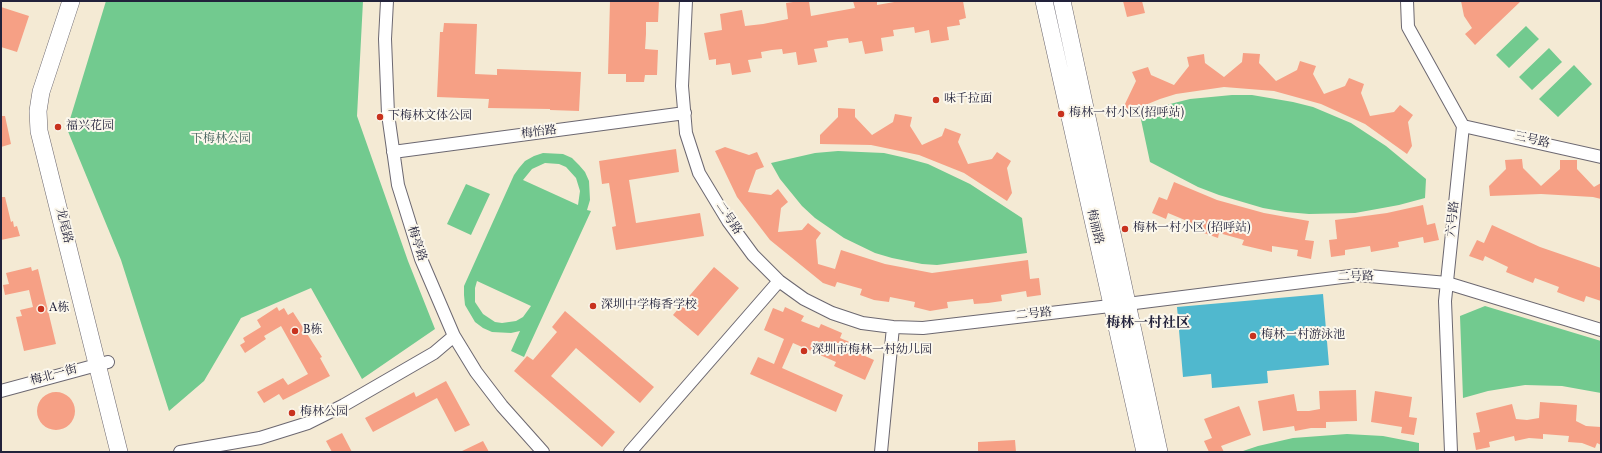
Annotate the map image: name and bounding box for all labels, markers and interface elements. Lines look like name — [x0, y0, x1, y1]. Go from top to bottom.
place label: 味千拉面 — [944, 93, 992, 107]
marker: 味千拉面 — [931, 95, 941, 105]
place label: 梅林一村小区(招呼站) — [1069, 107, 1184, 121]
marker: 梅林一村小区(招呼站) — [1056, 109, 1066, 119]
place label: 下梅林文体公园 — [388, 110, 472, 124]
marker: 下梅林文体公园 — [375, 112, 385, 122]
place label: 福兴花园 — [66, 120, 114, 134]
marker: 福兴花园 — [53, 122, 63, 132]
street label: 梅怡路 — [520, 124, 558, 142]
street label: 三号路 — [1513, 130, 1551, 152]
park label: 下梅林公园 — [191, 133, 251, 147]
street label: 二号路 — [712, 200, 744, 238]
street label: 六号路 — [1445, 200, 1463, 238]
street label: 龙尾路 — [52, 207, 74, 245]
street label: 梅丽路 — [1083, 208, 1105, 246]
place label: 梅林一村小区 (招呼站) — [1133, 222, 1250, 236]
marker: 梅林一村小区 (招呼站) — [1120, 224, 1130, 234]
street label: 梅亭路 — [404, 225, 428, 263]
street label: 二号路 — [1338, 270, 1374, 286]
place label: 深圳中学梅香学校 — [601, 299, 697, 313]
marker: 深圳中学梅香学校 — [588, 301, 598, 311]
place label: A栋 — [49, 302, 69, 316]
marker: A栋 — [36, 304, 46, 314]
street label: 二号路 — [1015, 306, 1053, 324]
district label: 梅林一村社区 — [1106, 316, 1190, 332]
place label: B栋 — [303, 324, 322, 338]
marker: B栋 — [290, 326, 300, 336]
place label: 梅林一村游泳池 — [1261, 329, 1345, 343]
marker: 梅林一村游泳池 — [1248, 331, 1258, 341]
place label: 深圳市梅林一村幼儿园 — [812, 344, 932, 358]
marker: 深圳市梅林一村幼儿园 — [799, 346, 809, 356]
street label: 梅北一街 — [29, 363, 79, 389]
place label: 梅林公园 — [300, 406, 348, 420]
marker: 梅林公园 — [287, 408, 297, 418]

